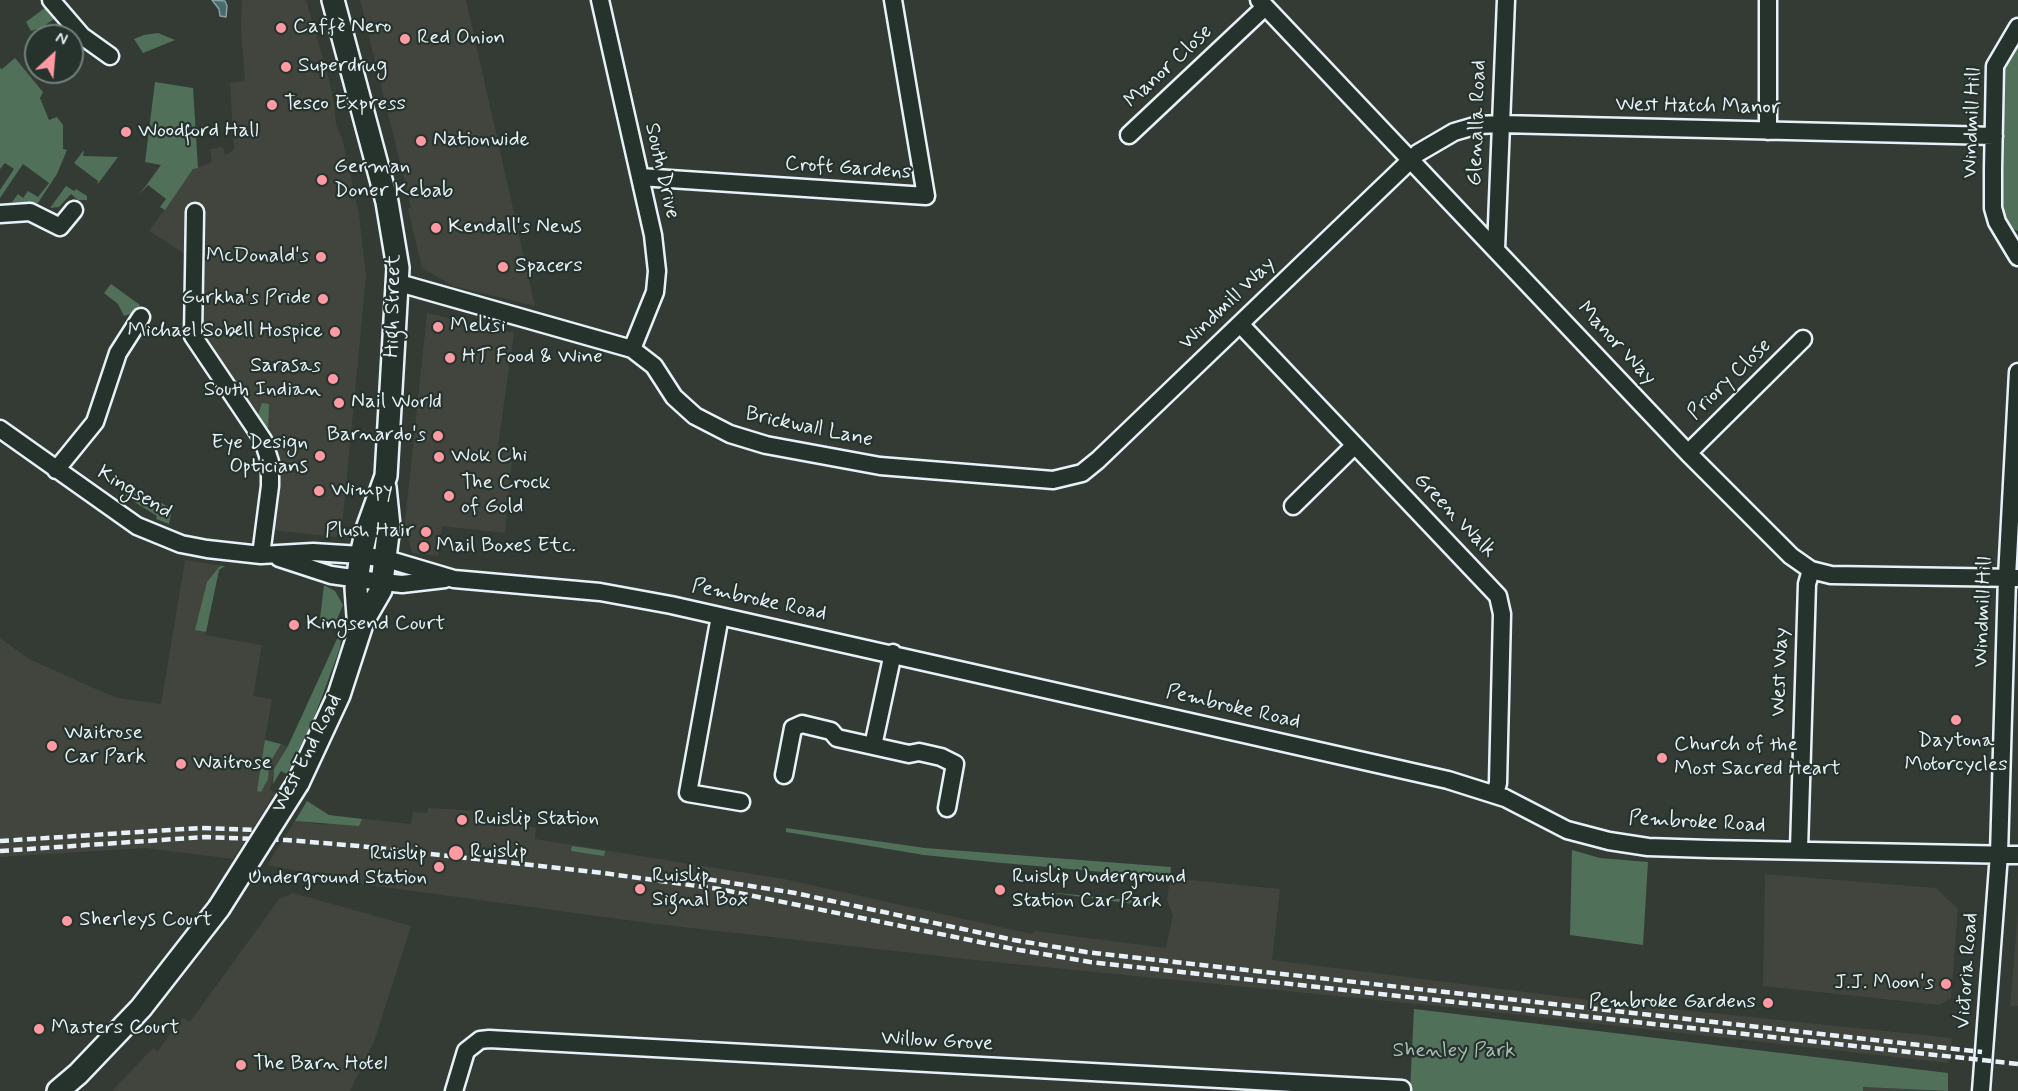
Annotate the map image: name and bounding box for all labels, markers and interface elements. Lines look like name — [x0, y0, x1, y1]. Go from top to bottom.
place label: Caffè Nero — [293, 15, 392, 41]
street label: Manor Close — [1120, 20, 1218, 114]
marker: Caffè Nero — [274, 21, 288, 35]
north arrow — [24, 24, 84, 84]
place label: Red Onion — [417, 26, 505, 52]
text: N — [52, 27, 71, 51]
marker: Red Onion — [398, 32, 412, 46]
place label: Superdrug — [298, 54, 387, 80]
marker: Superdrug — [279, 60, 293, 74]
street label: Glenalla Road — [1463, 60, 1493, 186]
street label: Windmill Hill — [1958, 67, 1988, 179]
place label: Tesco Express — [284, 92, 406, 118]
street label: West Hatch Manor — [1615, 93, 1781, 121]
marker: Tesco Express — [265, 98, 279, 112]
place label: Woodford Hall — [138, 119, 259, 145]
street label: South Drive — [638, 121, 684, 221]
marker: Woodford Hall — [119, 125, 133, 139]
place label: Nationwide — [433, 128, 529, 154]
marker: Nationwide — [414, 134, 428, 148]
street label: Croft Gardens — [784, 152, 912, 186]
place label: German Doner Kebab — [334, 155, 453, 205]
marker: German Doner Kebab — [315, 173, 329, 187]
place label: Kendall's News — [448, 215, 582, 241]
marker: Kendall's News — [429, 221, 443, 235]
place label: McDonald's — [206, 244, 309, 270]
marker: McDonald's — [314, 250, 328, 264]
street label: Windmill Way — [1175, 252, 1281, 356]
street label: High Street — [380, 254, 408, 358]
place label: Spacers — [515, 254, 583, 280]
marker: Spacers — [496, 260, 510, 274]
place label: Gurkha's Pride — [181, 286, 311, 312]
marker: Gurkha's Pride — [316, 292, 330, 306]
street label: Manor Way — [1571, 297, 1661, 391]
place label: Melisi — [450, 314, 506, 340]
place label: Michael Sobell Hospice — [128, 319, 323, 345]
marker: Melisi — [431, 320, 445, 334]
marker: Michael Sobell Hospice — [328, 325, 342, 339]
street label: Priory Close — [1683, 334, 1777, 426]
place label: HT Food & Wine — [462, 345, 603, 371]
marker: HT Food & Wine — [443, 351, 457, 365]
place label: Sarasas South Indian — [204, 354, 321, 404]
marker: Sarasas South Indian — [326, 372, 340, 386]
place label: Nail World — [351, 390, 442, 416]
marker: Nail World — [332, 396, 346, 410]
street label: Brickwall Lane — [743, 402, 875, 454]
place label: Barnardo's — [327, 423, 426, 449]
marker: Barnardo's — [431, 429, 445, 443]
place label: Eye Design Opticians — [211, 431, 308, 481]
place label: Wok Chi — [451, 444, 527, 470]
marker: Eye Design Opticians — [313, 449, 327, 463]
marker: Wok Chi — [432, 450, 446, 464]
street label: Kingsend — [92, 461, 176, 525]
street label: Green Walk — [1407, 468, 1501, 564]
place label: The Crock of Gold — [461, 471, 551, 521]
place label: Wimpy — [331, 478, 393, 504]
marker: Wimpy — [312, 484, 326, 498]
marker: The Crock of Gold — [442, 489, 456, 503]
place label: Plush Hair — [325, 519, 414, 545]
marker: Plush Hair — [419, 525, 433, 539]
place label: Mail Boxes Etc. — [436, 534, 576, 560]
marker: Mail Boxes Etc. — [417, 540, 431, 554]
street label: Windmill Hill — [1969, 556, 1999, 668]
street label: Pembroke Road — [689, 574, 829, 628]
place label: Kingsend Court — [306, 612, 445, 638]
marker: Kingsend Court — [287, 618, 301, 632]
street label: West Way — [1767, 627, 1795, 717]
street label: Pembroke Road — [1163, 680, 1303, 736]
street label: West End Road — [267, 690, 349, 818]
marker: Daytona Motorcycles — [1949, 713, 1963, 727]
place label: Waitrose Car Park — [64, 721, 146, 771]
place label: Daytona Motorcycles — [1904, 729, 2008, 779]
place label: Church of the Most Sacred Heart — [1674, 733, 1841, 783]
marker: Waitrose Car Park — [45, 739, 59, 753]
place label: Waitrose — [193, 751, 272, 777]
marker: Church of the Most Sacred Heart — [1655, 751, 1669, 765]
marker: Waitrose — [174, 757, 188, 771]
place label: Ruislip Station — [474, 807, 599, 833]
street label: Pembroke Road — [1628, 807, 1766, 839]
marker: Ruislip Station — [455, 813, 469, 827]
place label: Ruislip — [470, 840, 527, 866]
place label: Ruislip Underground Station — [248, 842, 427, 892]
marker: Ruislip — [447, 844, 465, 862]
marker: Ruislip Underground Station — [432, 860, 446, 874]
place label: Ruislip Signal Box — [652, 864, 748, 914]
place label: Ruislip Underground Station Car Park — [1012, 865, 1186, 915]
marker: Ruislip Signal Box — [633, 882, 647, 896]
marker: Ruislip Underground Station Car Park — [993, 883, 1007, 897]
place label: Sherleys Court — [79, 908, 212, 934]
street label: Victoria Road — [1951, 912, 1985, 1030]
marker: Sherleys Court — [60, 914, 74, 928]
place label: J.J. Moon's — [1834, 971, 1934, 997]
marker: J.J. Moon's — [1939, 977, 1953, 991]
place label: Pembroke Gardens — [1588, 990, 1756, 1016]
marker: Pembroke Gardens — [1761, 996, 1775, 1010]
place label: Masters Court — [51, 1016, 179, 1042]
marker: Masters Court — [32, 1022, 46, 1036]
street label: Willow Grove — [880, 1026, 994, 1058]
park label: Shenley Park — [1393, 1039, 1515, 1065]
place label: The Barn Hotel — [253, 1052, 388, 1078]
marker: The Barn Hotel — [234, 1058, 248, 1072]

